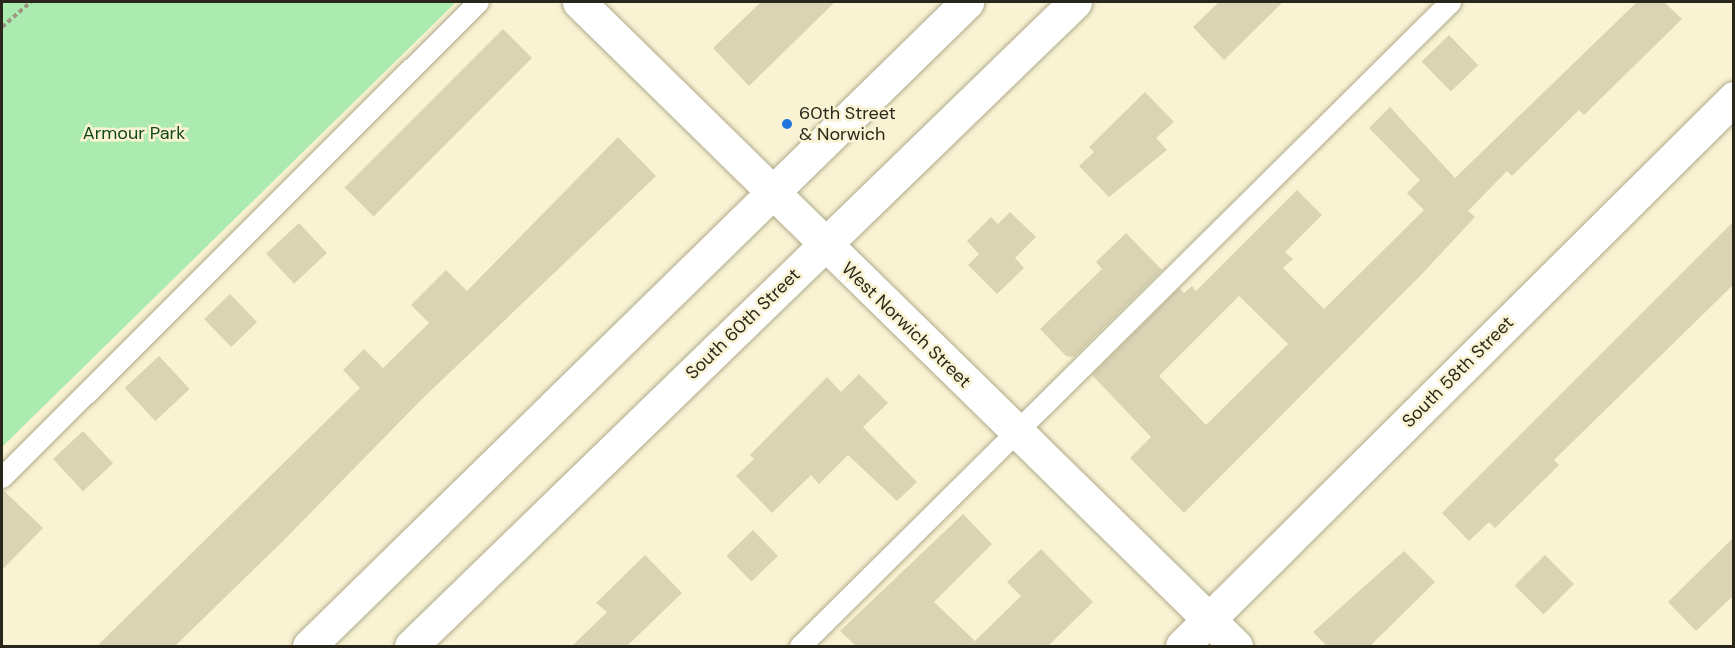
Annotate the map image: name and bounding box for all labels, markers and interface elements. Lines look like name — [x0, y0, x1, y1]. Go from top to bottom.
place label: 60th Street & Norwich — [799, 103, 896, 146]
marker: 60th Street & Norwich — [780, 117, 794, 131]
park label: Armour Park — [83, 122, 185, 144]
street label: West Norwich Street — [837, 258, 975, 392]
street label: South 60th Street — [681, 264, 805, 384]
street label: South 58th Street — [1398, 312, 1518, 432]

